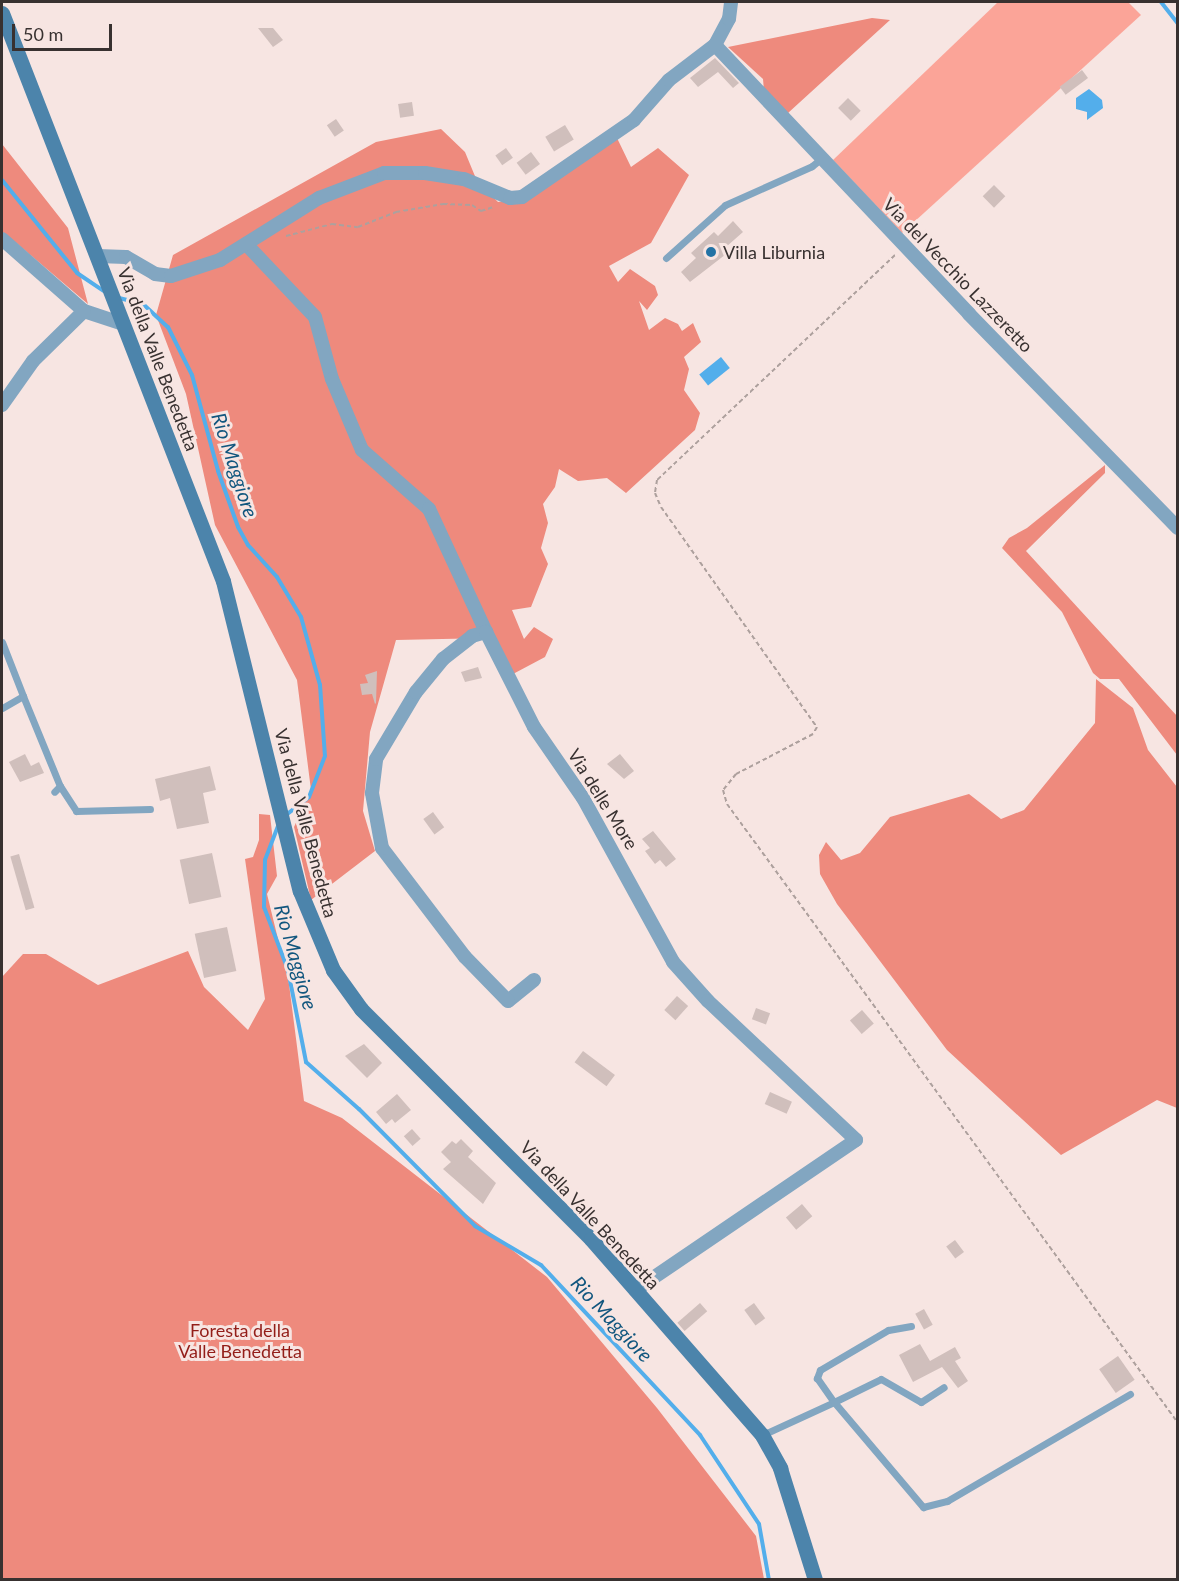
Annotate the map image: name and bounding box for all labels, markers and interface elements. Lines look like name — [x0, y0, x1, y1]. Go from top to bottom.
scale bar — [15, 12, 116, 50]
text: 50 m — [23, 23, 63, 45]
street label: Via del Vecchio Lazzeretto — [878, 193, 1038, 357]
place label: Villa Liburnia — [723, 241, 825, 263]
marker: Villa Liburnia — [704, 245, 718, 259]
street label: Via della Valle Benedetta — [113, 264, 203, 454]
water label: Rio Maggiore — [207, 410, 263, 520]
street label: Via della Valle Benedetta — [270, 726, 342, 920]
street label: Via delle More — [563, 745, 643, 853]
water label: Rio Maggiore — [269, 901, 323, 1013]
street label: Via della Valle Benedetta — [515, 1136, 665, 1294]
water label: Rio Maggiore — [566, 1271, 658, 1367]
park label: Foresta della Valle Benedetta — [178, 1320, 302, 1362]

